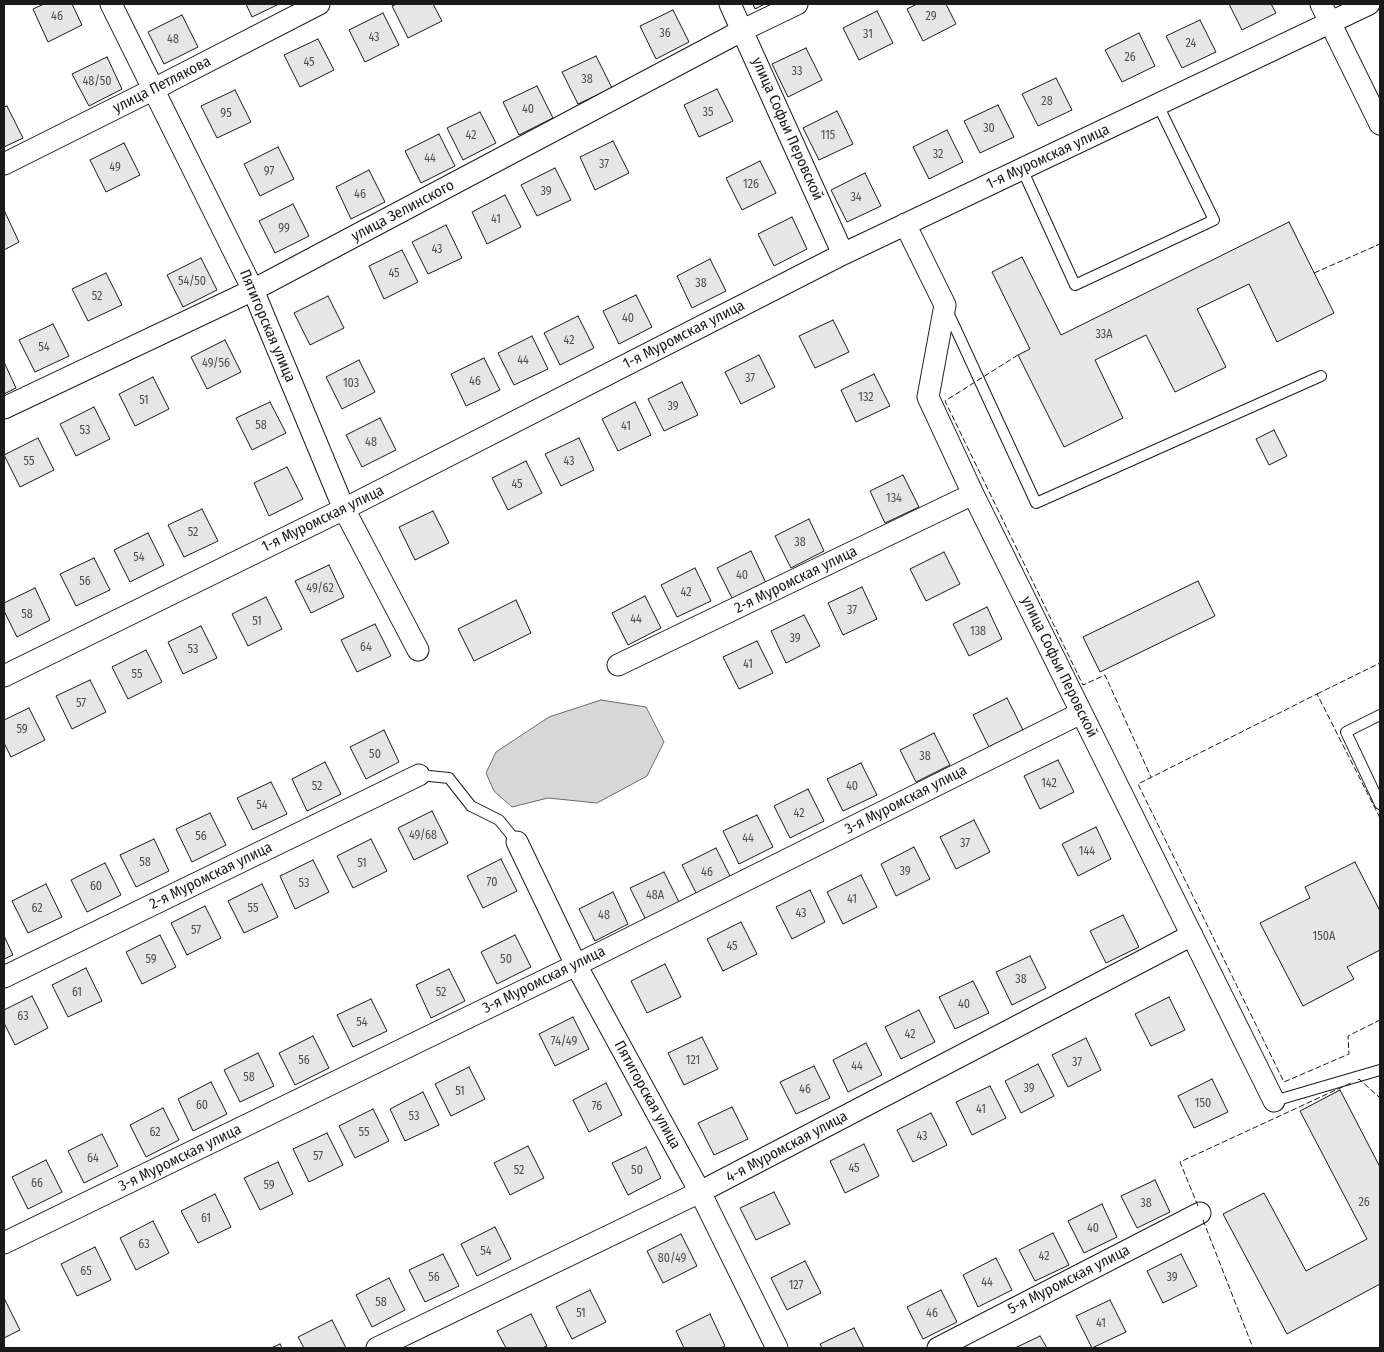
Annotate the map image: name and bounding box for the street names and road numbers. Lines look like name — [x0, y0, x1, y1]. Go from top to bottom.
street label: улица Петлякова — [110, 53, 214, 117]
street label: улица Софьи Перовской — [747, 55, 827, 203]
street label: 1-я Муромская улица — [984, 121, 1112, 193]
street label: улица Зелинского — [349, 176, 457, 246]
street label: Пятигорская улица — [235, 267, 299, 385]
street label: 1-я Муромская улица — [620, 297, 748, 373]
street label: 1-я Муромская улица — [259, 482, 387, 556]
street label: 2-я Муромская улица — [732, 542, 860, 618]
street label: улица Софьи Перовской — [1017, 593, 1101, 741]
street label: 3-я Муромская улица — [842, 761, 970, 839]
street label: 2-я Муромская улица — [147, 838, 275, 914]
street label: 3-я Муромская улица — [480, 942, 608, 1018]
street label: Пятигорская улица — [610, 1038, 684, 1152]
street label: 4-я Муромская улица — [723, 1107, 851, 1187]
street label: 3-я Муромская улица — [116, 1120, 244, 1196]
street label: 5-я Муромская улица — [1005, 1241, 1133, 1319]

